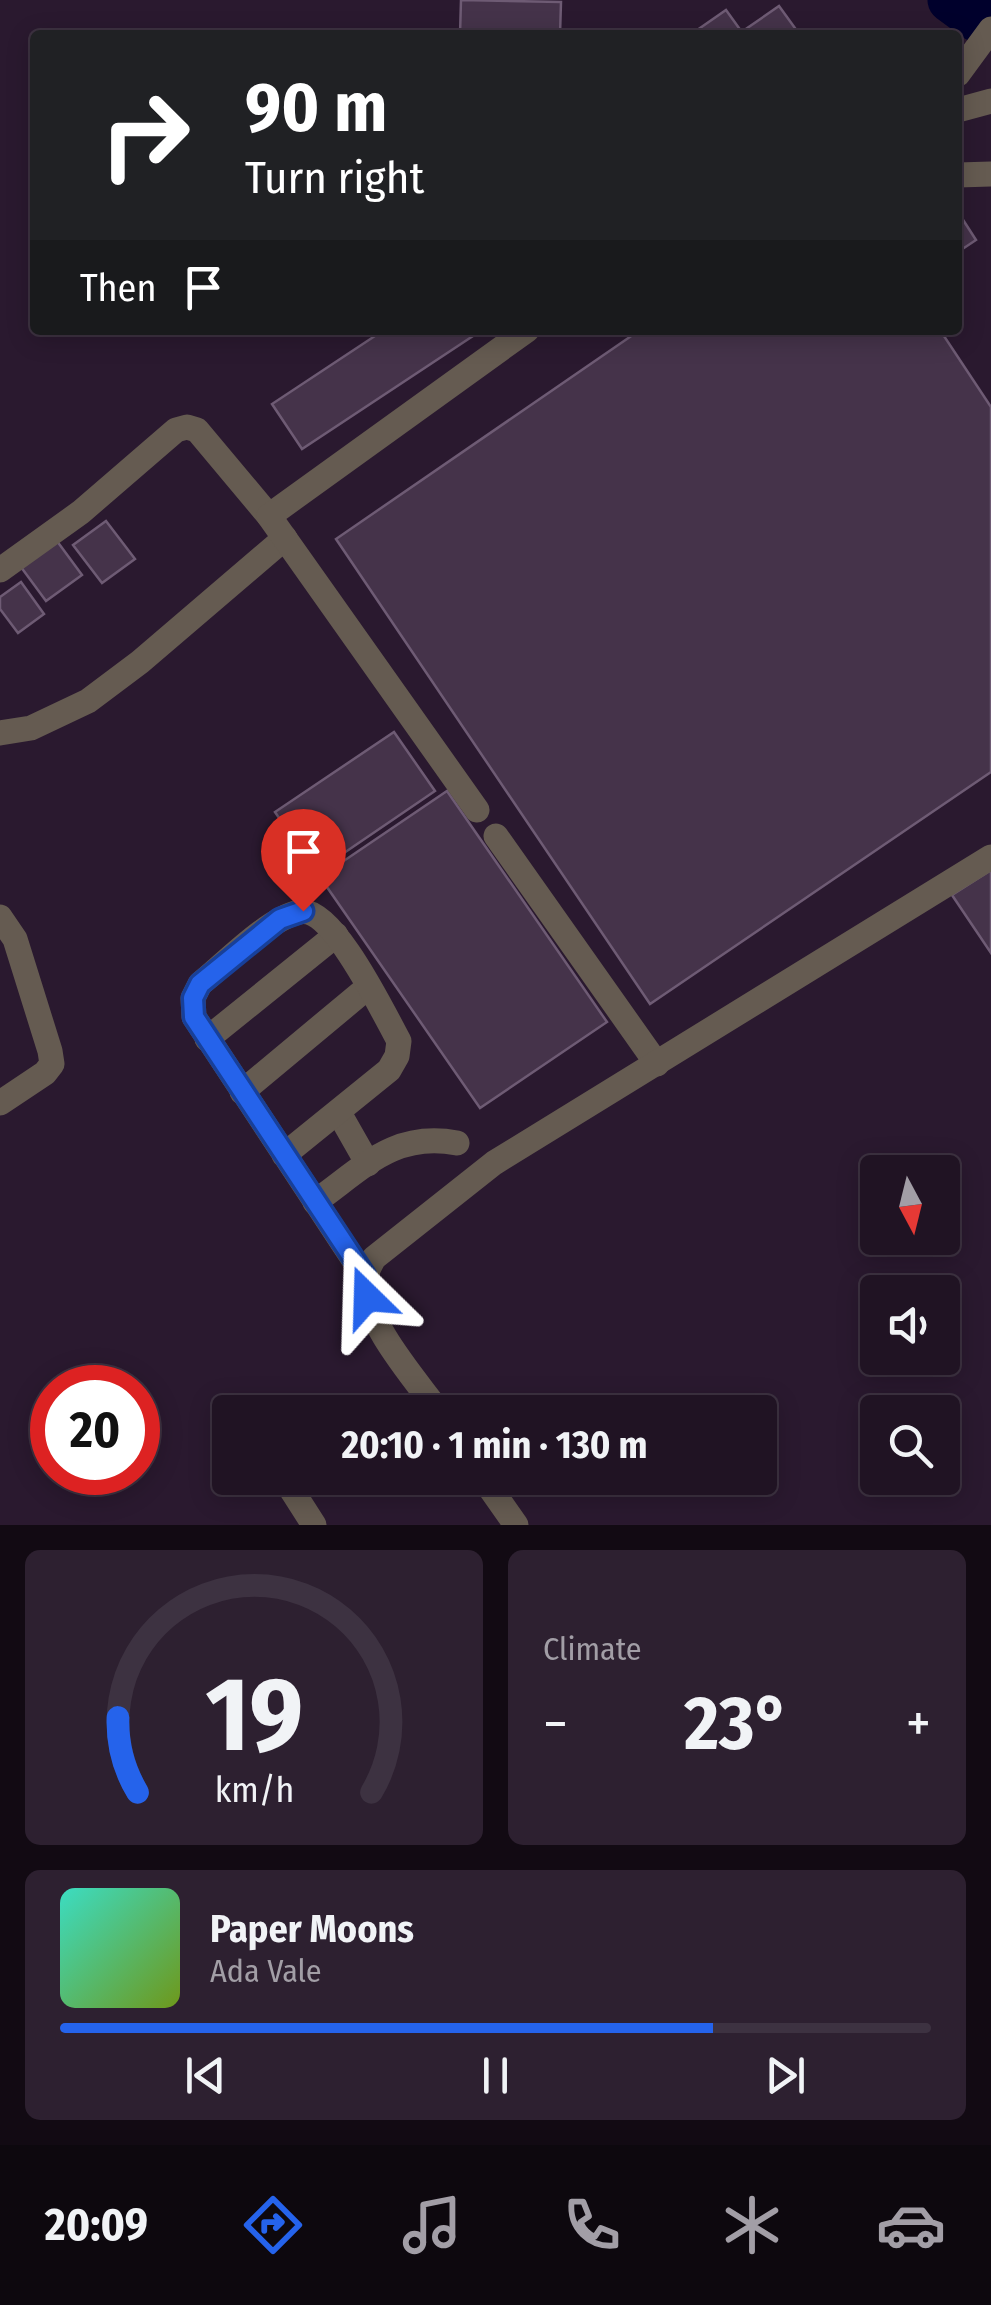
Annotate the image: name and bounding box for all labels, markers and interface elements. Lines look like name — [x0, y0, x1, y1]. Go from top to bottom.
text: 90 m — [245, 66, 387, 150]
icon: right — [80, 70, 210, 200]
text: Turn right — [245, 151, 424, 205]
icon: arrive — [176, 260, 231, 315]
text: Then — [80, 265, 156, 311]
pin — [261, 809, 346, 912]
icon: arrive — [276, 824, 331, 879]
north arrow — [860, 1155, 960, 1255]
map controls — [860, 1155, 960, 1495]
position arrow — [315, 1245, 419, 1349]
button: sound — [860, 1275, 960, 1375]
speed limit sign: 20 — [30, 1365, 160, 1495]
button: search — [860, 1395, 960, 1495]
text: 20:10 · 1 min · 130 m — [341, 1422, 648, 1468]
text: Climate — [543, 1630, 642, 1668]
text: 19 — [205, 1653, 303, 1778]
text: 23° — [684, 1679, 790, 1769]
text: − — [543, 1691, 568, 1757]
text: + — [906, 1691, 931, 1757]
text: km/h — [214, 1769, 294, 1811]
text: Paper Moons — [210, 1906, 414, 1952]
text: Ada Vale — [210, 1952, 322, 1990]
icon: previous — [178, 2048, 233, 2103]
icon: pause — [468, 2048, 523, 2103]
icon: next — [758, 2048, 813, 2103]
icon: directions — [238, 2190, 308, 2260]
icon: music — [397, 2190, 467, 2260]
icon: phone — [557, 2190, 627, 2260]
icon: climate — [717, 2190, 787, 2260]
icon: car — [876, 2190, 946, 2260]
text: 20:09 — [45, 2198, 148, 2252]

